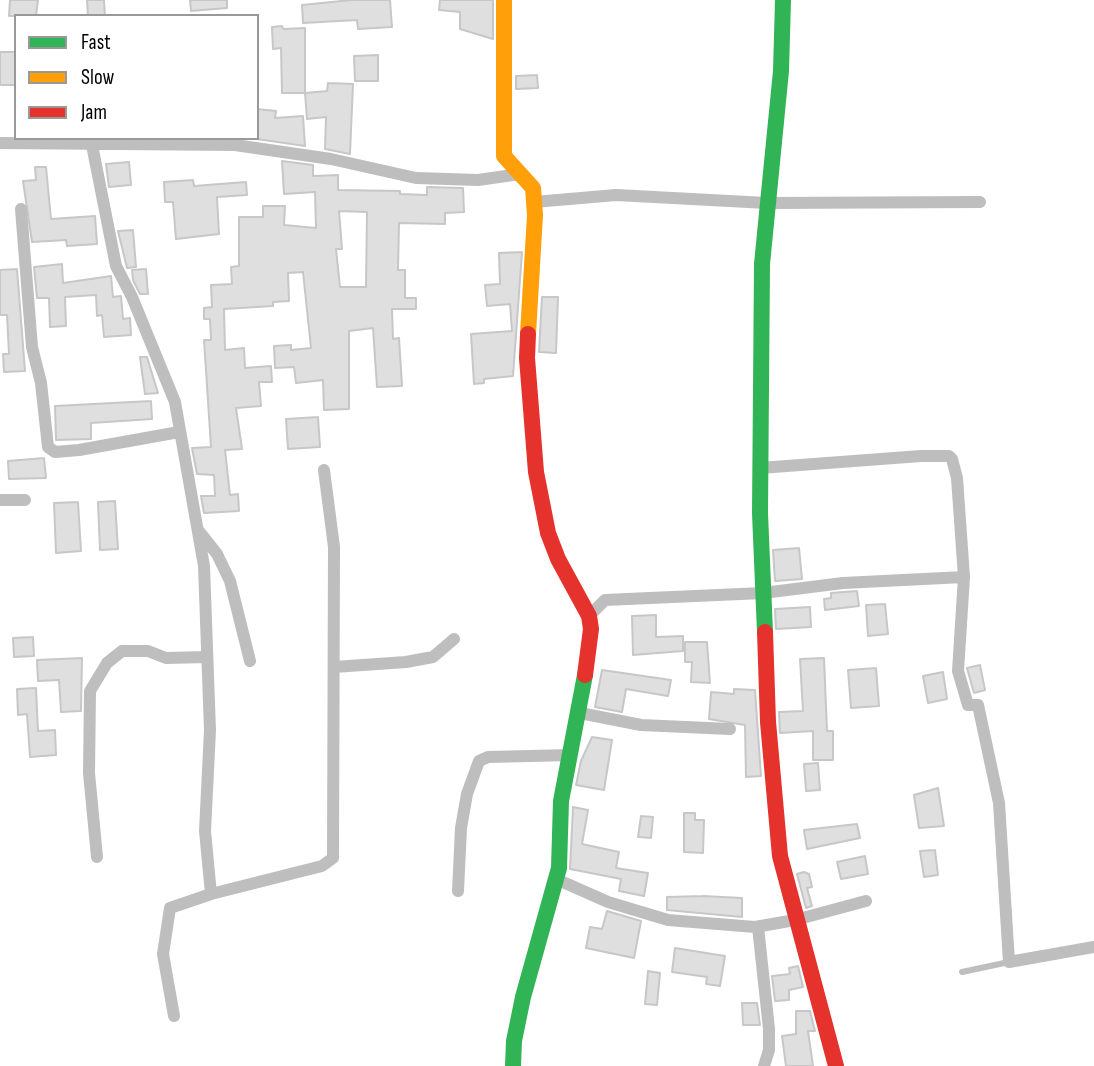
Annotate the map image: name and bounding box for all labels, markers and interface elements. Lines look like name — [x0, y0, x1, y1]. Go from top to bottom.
legend — [14, 14, 259, 140]
text: Fast — [81, 30, 111, 55]
text: Slow — [81, 65, 114, 90]
text: Jam — [81, 100, 107, 125]

